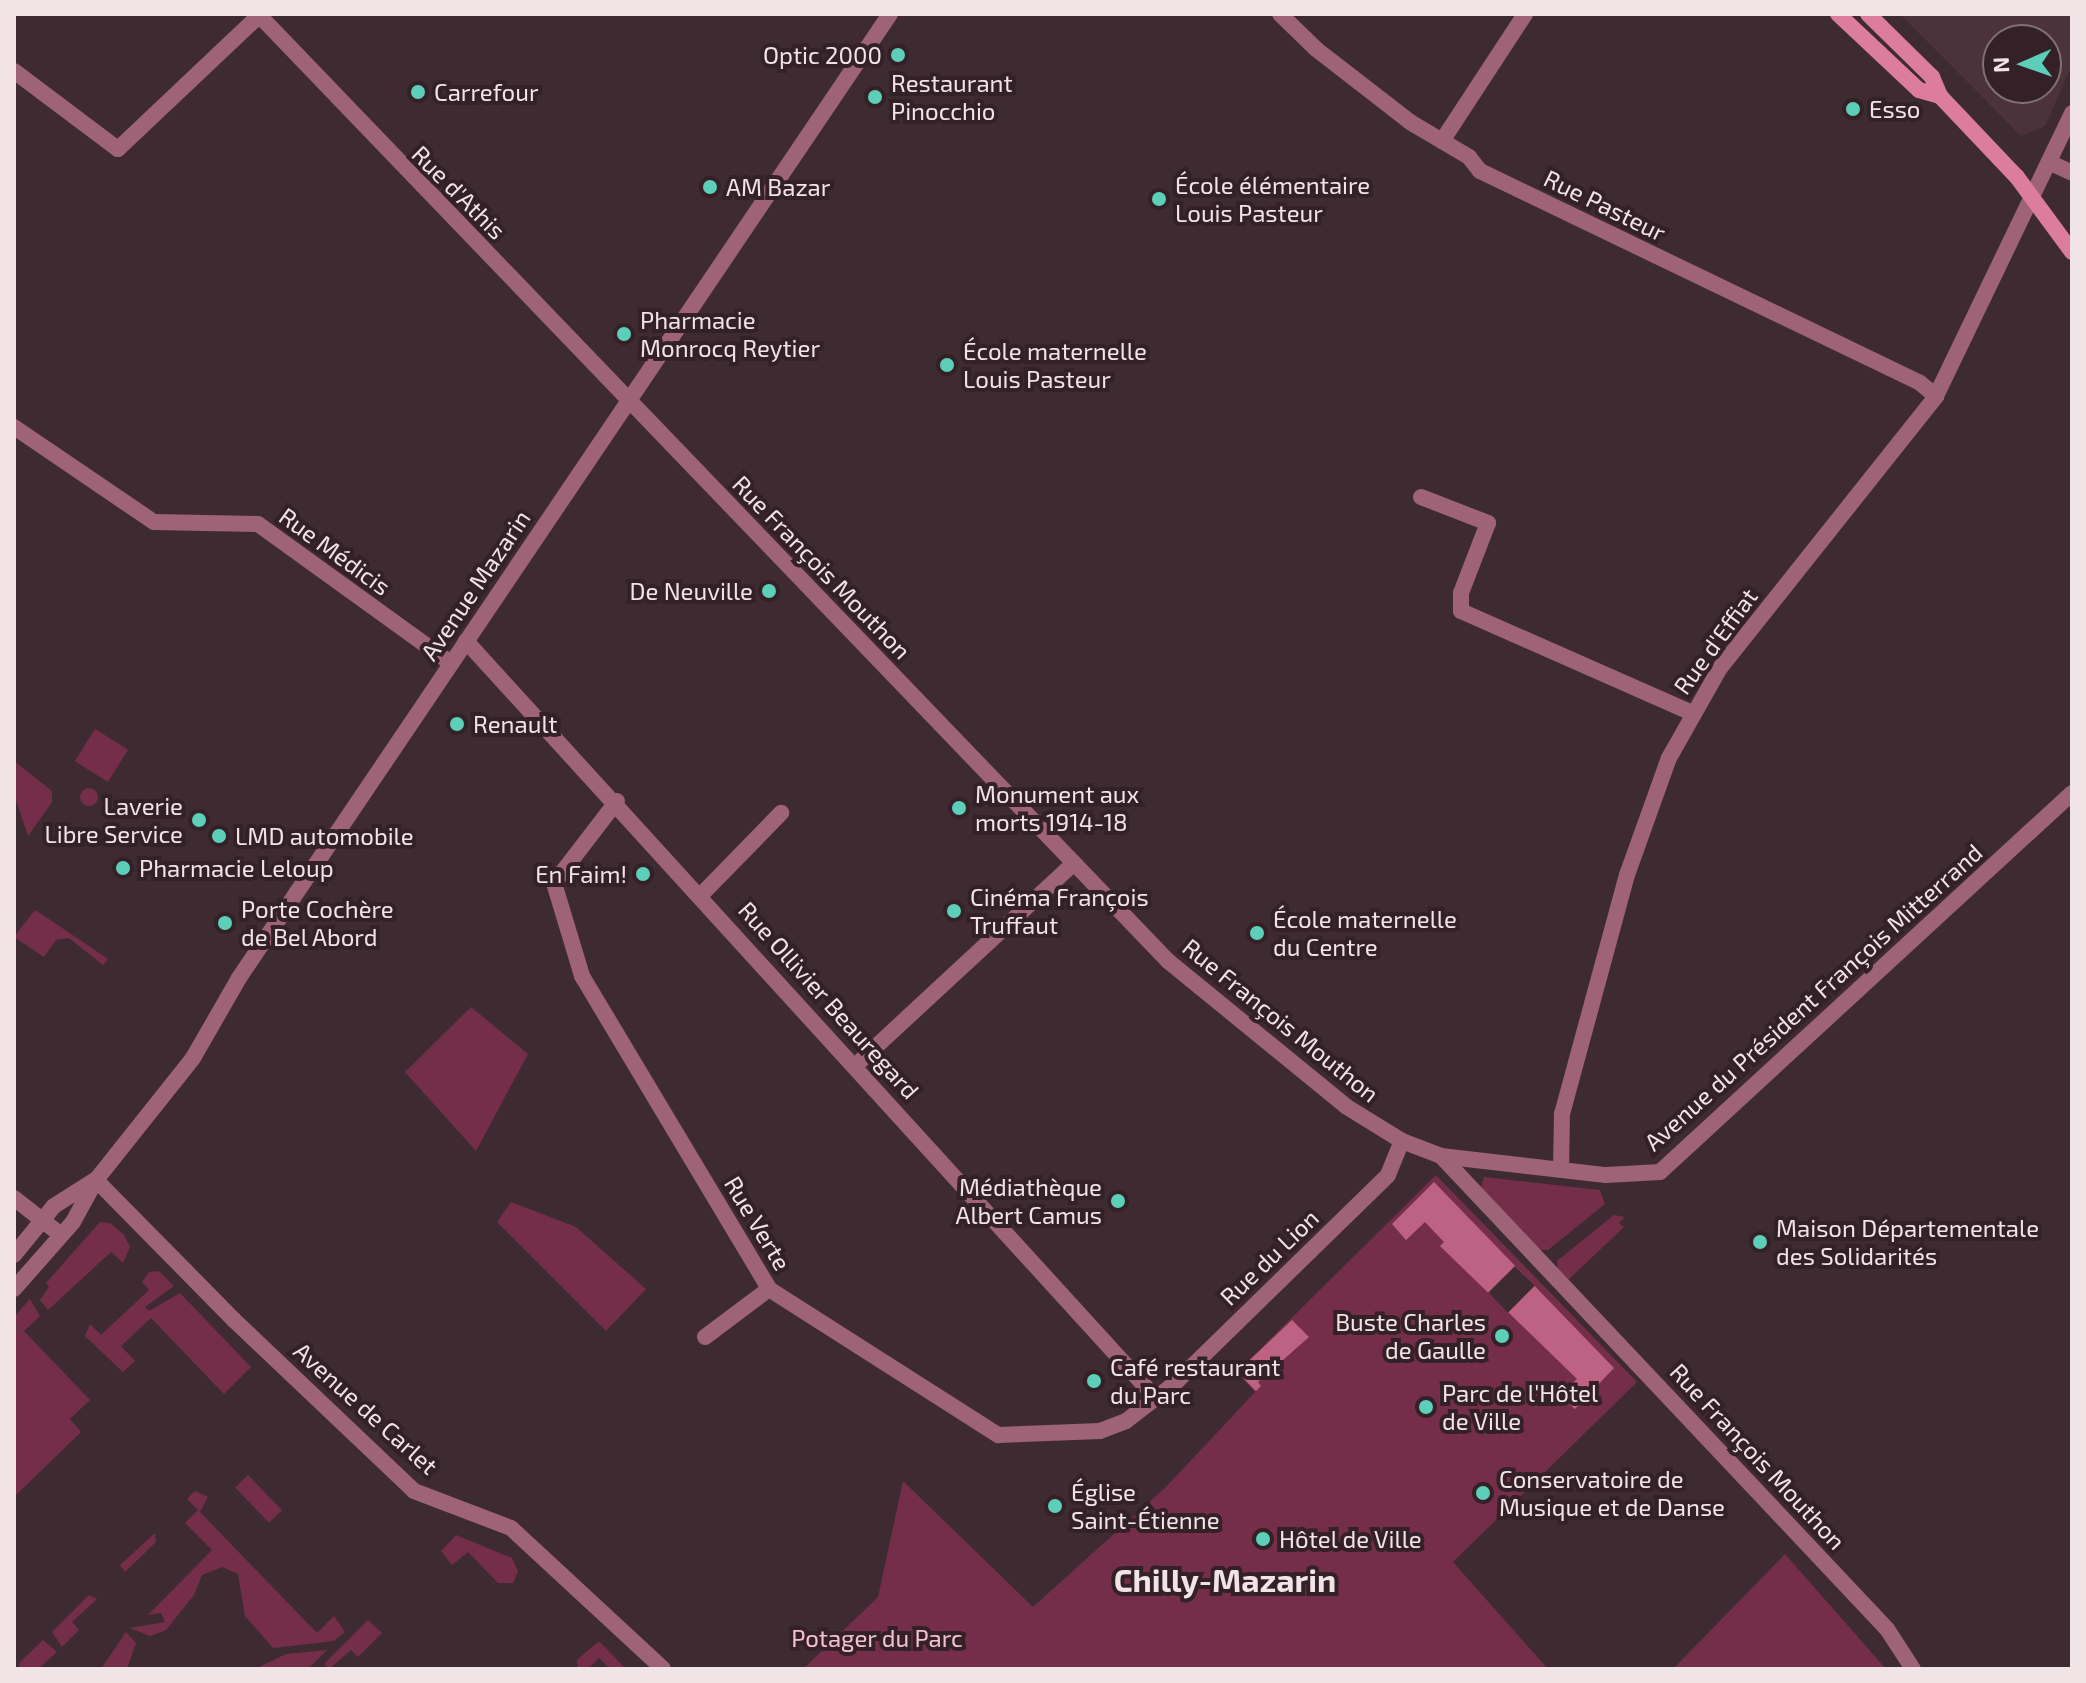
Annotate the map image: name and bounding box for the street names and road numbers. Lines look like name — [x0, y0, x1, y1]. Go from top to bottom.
street label: Rue d'Athis — [406, 139, 512, 245]
street label: Rue Pasteur — [1540, 163, 1670, 247]
street label: Rue François Mouthon — [727, 469, 917, 665]
street label: Rue Médicis — [274, 501, 396, 601]
street label: Avenue Mazarin — [414, 504, 536, 666]
street label: Rue d'Effiat — [1667, 583, 1763, 699]
street label: Avenue du Président François Mitterrand — [1638, 838, 1988, 1156]
street label: Rue Ollivier Beauregard — [733, 895, 925, 1105]
street label: Rue François Mouthon — [1177, 932, 1385, 1108]
street label: Rue Verte — [719, 1171, 797, 1275]
street label: Rue du Lion — [1214, 1203, 1324, 1311]
street label: Avenue de Carlet — [288, 1336, 444, 1480]
street label: Rue François Mouthon — [1664, 1357, 1852, 1555]

